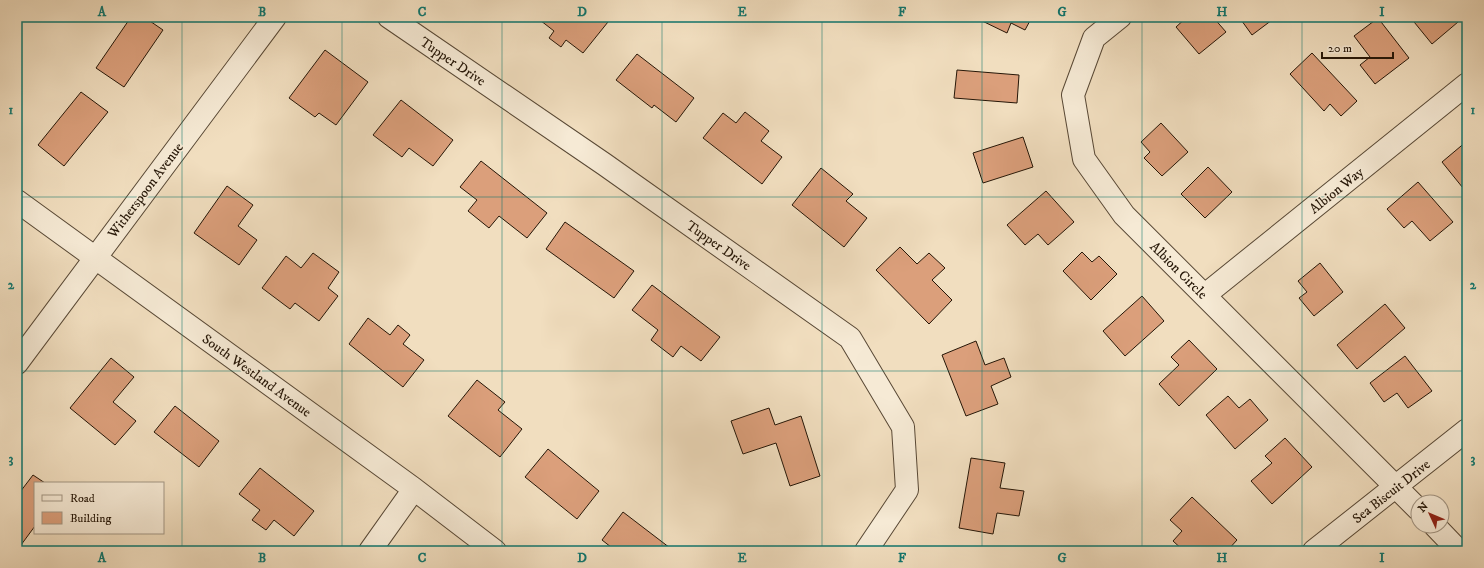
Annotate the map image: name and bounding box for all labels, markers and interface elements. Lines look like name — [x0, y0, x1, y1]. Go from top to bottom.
text: A — [97, 4, 107, 20]
text: B — [258, 4, 266, 20]
text: C — [418, 4, 427, 20]
text: D — [577, 4, 587, 20]
text: E — [737, 4, 747, 20]
text: F — [898, 4, 907, 20]
text: G — [1057, 4, 1067, 20]
text: H — [1217, 4, 1228, 20]
text: I — [1379, 4, 1385, 20]
street label: Tupper Drive — [416, 33, 489, 91]
scale bar — [1322, 34, 1393, 60]
text: 20 m — [1328, 41, 1352, 56]
text: 1 — [9, 102, 14, 118]
text: 1 — [1471, 102, 1476, 118]
street label: Witherspoon Avenue — [103, 139, 188, 243]
street label: Albion Way — [1306, 163, 1368, 218]
street label: Tupper Drive — [682, 217, 755, 275]
street label: Albion Circle — [1146, 238, 1211, 304]
text: 2 — [8, 277, 15, 293]
text: 2 — [1470, 277, 1477, 293]
street label: South Westland Avenue — [198, 330, 315, 422]
text: 3 — [9, 451, 14, 467]
text: 3 — [1471, 451, 1476, 467]
street label: Sea Biscuit Drive — [1349, 456, 1434, 528]
legend — [34, 482, 164, 534]
text: Road — [70, 491, 95, 506]
north arrow — [1410, 494, 1450, 534]
text: N — [1415, 500, 1432, 516]
text: Building — [70, 511, 111, 526]
text: A — [97, 550, 107, 566]
text: B — [258, 550, 266, 566]
text: C — [418, 550, 427, 566]
text: D — [577, 550, 587, 566]
text: E — [737, 550, 747, 566]
text: F — [898, 550, 907, 566]
text: G — [1057, 550, 1067, 566]
text: H — [1217, 550, 1228, 566]
text: I — [1379, 550, 1385, 566]

